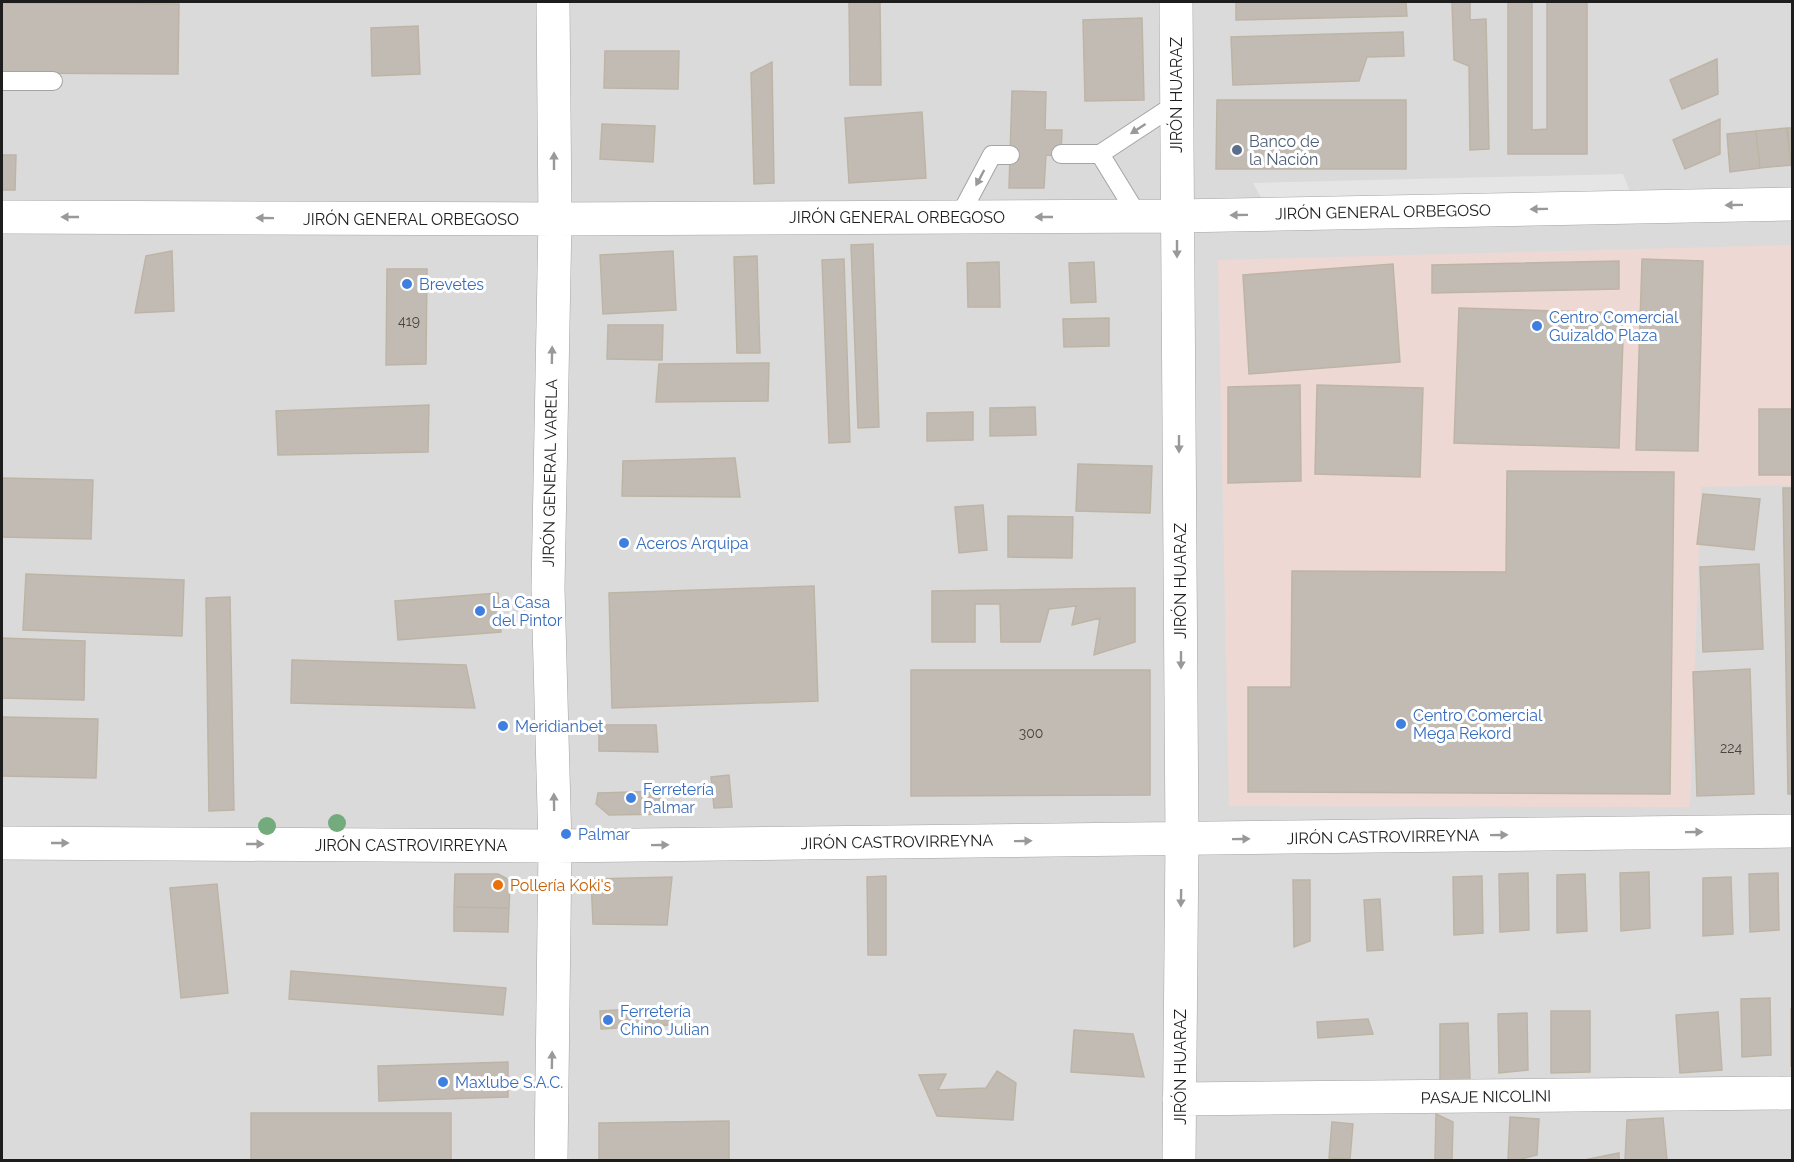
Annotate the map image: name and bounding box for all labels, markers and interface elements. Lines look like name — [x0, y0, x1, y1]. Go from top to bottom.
street label: JIRÓN HUARAZ — [1166, 37, 1186, 153]
one-way arrow — [1130, 123, 1146, 134]
place label: Banco de la Nación — [1249, 132, 1319, 169]
marker: Banco de la Nación — [1230, 143, 1244, 157]
one-way arrow — [549, 151, 559, 170]
one-way arrow — [975, 170, 985, 187]
street label: JIRÓN GENERAL ORBEGOSO — [1275, 200, 1491, 223]
one-way arrow — [1725, 200, 1744, 210]
one-way arrow — [1530, 204, 1549, 214]
street label: JIRÓN GENERAL ORBEGOSO — [789, 207, 1005, 227]
street label: JIRÓN GENERAL ORBEGOSO — [303, 209, 519, 229]
one-way arrow — [1230, 210, 1249, 220]
one-way arrow — [61, 212, 80, 222]
one-way arrow — [1035, 212, 1054, 222]
one-way arrow — [256, 213, 275, 223]
one-way arrow — [1172, 239, 1182, 258]
place label: Brevetes — [419, 275, 484, 294]
marker: Brevetes — [400, 277, 414, 291]
place label: Centro Comercial Guizaldo Plaza — [1549, 308, 1679, 345]
house number: 419 — [398, 313, 420, 329]
marker: Centro Comercial Guizaldo Plaza — [1530, 319, 1544, 333]
one-way arrow — [547, 346, 557, 365]
street label: JIRÓN GENERAL VARELA — [538, 378, 561, 567]
one-way arrow — [1174, 434, 1184, 453]
street label: JIRÓN HUARAZ — [1170, 523, 1190, 639]
place label: Aceros Arquipa — [636, 534, 749, 553]
marker: Aceros Arquipa — [617, 536, 631, 550]
place label: La Casa del Pintor — [492, 593, 563, 630]
marker: La Casa del Pintor — [473, 604, 487, 618]
one-way arrow — [1176, 650, 1185, 669]
place label: Centro Comercial Mega Rekord — [1413, 706, 1543, 743]
place label: Meridianbet — [515, 717, 604, 736]
marker: Centro Comercial Mega Rekord — [1394, 717, 1408, 731]
marker: Meridianbet — [496, 719, 510, 733]
house number: 300 — [1019, 725, 1043, 741]
house number: 224 — [1720, 740, 1742, 756]
place label: Ferretería Palmar — [643, 780, 714, 817]
marker: Ferretería Palmar — [624, 791, 638, 805]
one-way arrow — [549, 793, 558, 812]
place label: Palmar — [578, 825, 630, 844]
street label: JIRÓN CASTROVIRREYNA — [1287, 825, 1480, 848]
marker: Palmar — [559, 827, 573, 841]
one-way arrow — [1684, 827, 1703, 837]
street label: JIRÓN CASTROVIRREYNA — [801, 830, 994, 853]
one-way arrow — [1489, 830, 1508, 840]
one-way arrow — [1231, 834, 1250, 843]
street label: JIRÓN CASTROVIRREYNA — [315, 835, 507, 855]
one-way arrow — [1013, 836, 1032, 846]
one-way arrow — [50, 838, 69, 848]
one-way arrow — [245, 839, 264, 849]
one-way arrow — [650, 840, 669, 850]
place label: Pollería Koki's — [510, 876, 612, 895]
marker: Pollería Koki's — [491, 878, 505, 892]
one-way arrow — [1177, 889, 1186, 908]
place label: Ferretería Chino Julian — [620, 1002, 709, 1039]
street label: JIRÓN HUARAZ — [1170, 1009, 1190, 1125]
marker: Ferretería Chino Julian — [601, 1013, 615, 1027]
one-way arrow — [547, 1051, 557, 1070]
place label: Maxlube S.A.C. — [455, 1073, 563, 1092]
marker: Maxlube S.A.C. — [436, 1075, 450, 1089]
street label: PASAJE NICOLINI — [1421, 1086, 1551, 1108]

